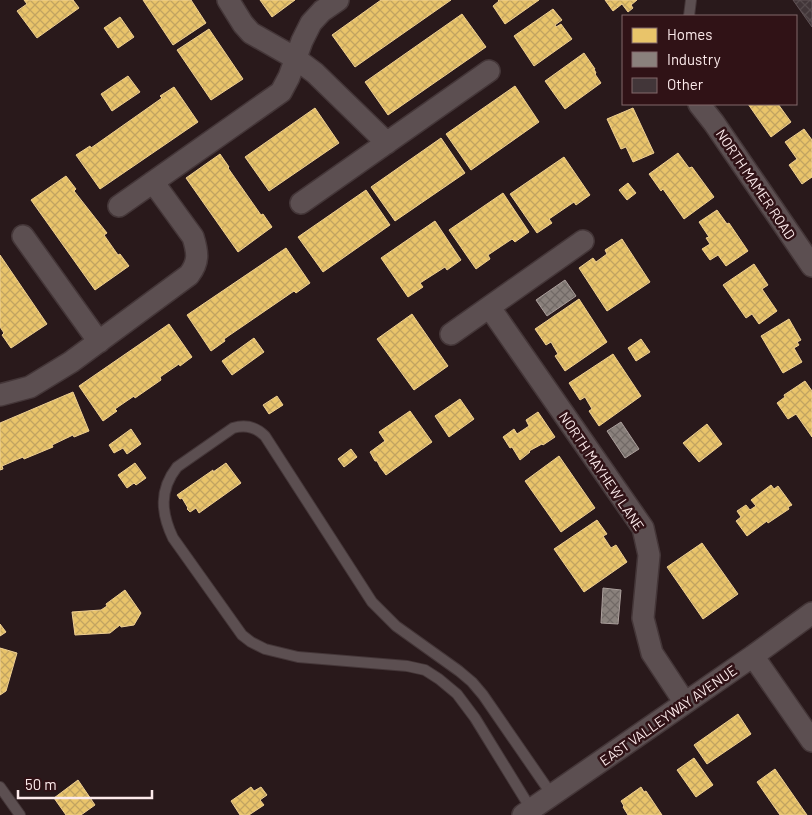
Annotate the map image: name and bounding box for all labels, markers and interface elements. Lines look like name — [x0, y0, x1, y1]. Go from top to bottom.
legend — [622, 15, 797, 105]
text: Homes — [667, 25, 712, 43]
text: Industry — [667, 50, 721, 68]
text: Other — [667, 75, 704, 93]
street label: NORTH MAMER ROAD — [713, 126, 799, 242]
street label: NORTH MAYHEW LANE — [556, 408, 648, 534]
street label: EAST VALLEYWAY AVENUE — [596, 661, 740, 769]
scale bar — [18, 768, 151, 800]
text: 50 m — [25, 775, 57, 793]

